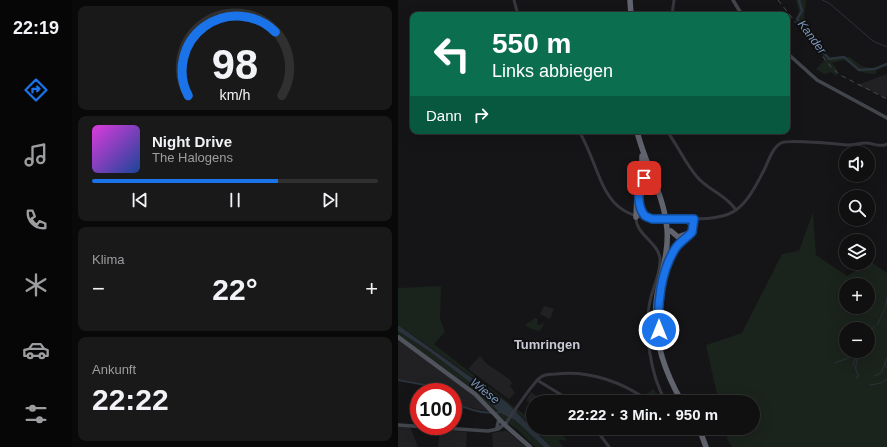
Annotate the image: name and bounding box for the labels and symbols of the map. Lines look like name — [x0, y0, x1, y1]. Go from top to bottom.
water label: Kander — [795, 17, 830, 57]
pin — [627, 161, 661, 195]
position arrow — [638, 309, 680, 351]
district label: Tumringen — [514, 337, 580, 352]
water label: Wiese — [468, 375, 503, 407]
speed limit sign: 100 — [410, 383, 462, 435]

